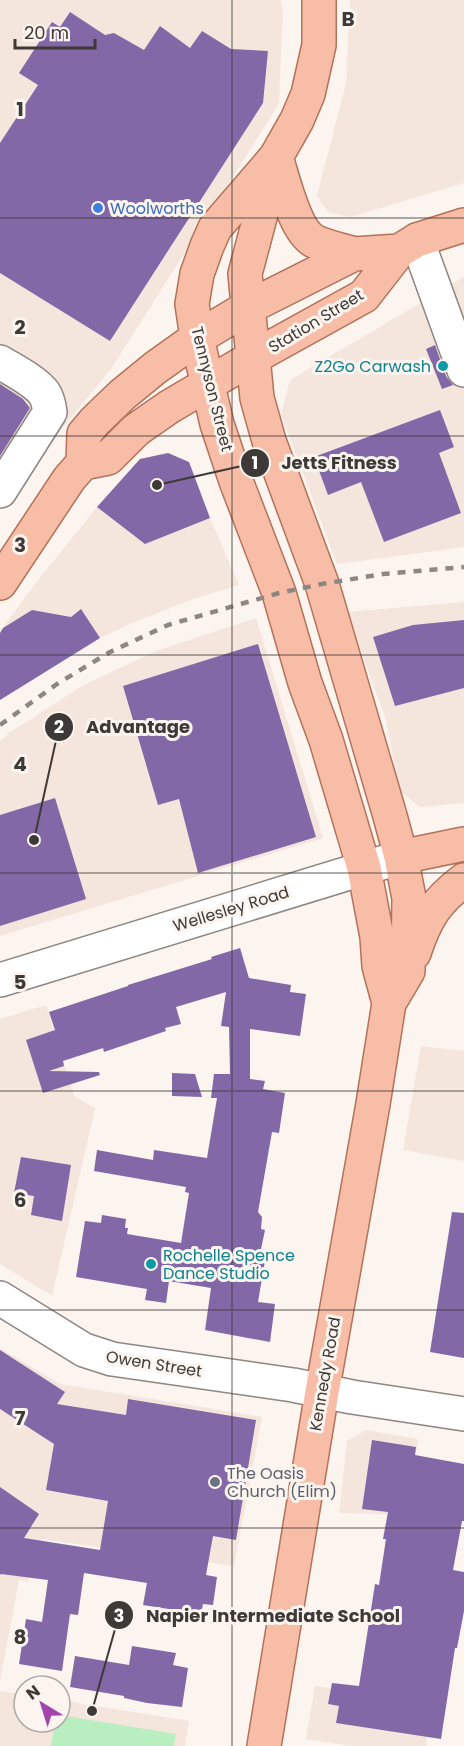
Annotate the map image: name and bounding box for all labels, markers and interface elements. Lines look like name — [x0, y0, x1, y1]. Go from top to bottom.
text: B — [341, 5, 355, 33]
scale bar — [15, 12, 94, 50]
text: 20 m — [24, 20, 69, 45]
text: 1 — [16, 95, 24, 123]
place label: Woolworths — [110, 197, 204, 220]
marker: Woolworths — [91, 201, 105, 215]
street label: Station Street — [264, 283, 368, 359]
text: 2 — [14, 313, 26, 341]
street label: Tennyson Street — [185, 324, 239, 454]
place label: Z2Go Carwash — [315, 355, 431, 378]
marker: Z2Go Carwash — [436, 359, 450, 373]
callout: Jetts Fitness — [240, 445, 409, 481]
text: 1 — [252, 450, 258, 475]
text: Jetts Fitness — [281, 450, 397, 475]
text: 3 — [14, 531, 26, 559]
callout: Advantage — [44, 709, 202, 745]
text: 2 — [54, 714, 64, 739]
text: Advantage — [86, 714, 190, 739]
text: 4 — [13, 750, 27, 778]
street label: Wellesley Road — [170, 880, 292, 938]
text: 5 — [14, 968, 27, 996]
text: 6 — [14, 1186, 26, 1214]
place label: Rochelle Spence Dance Studio — [163, 1244, 295, 1285]
marker: Rochelle Spence Dance Studio — [144, 1257, 158, 1271]
street label: Kennedy Road — [304, 1315, 346, 1433]
street label: Owen Street — [104, 1345, 204, 1383]
text: 7 — [15, 1404, 26, 1432]
place label: The Oasis Church (Elim) — [227, 1462, 337, 1503]
marker: The Oasis Church (Elim) — [208, 1475, 222, 1489]
callout: Napier Intermediate School — [104, 1597, 412, 1633]
text: 3 — [114, 1603, 124, 1628]
text: Napier Intermediate School — [146, 1603, 400, 1628]
text: 8 — [14, 1623, 26, 1651]
north arrow — [12, 1674, 72, 1734]
text: N — [21, 1680, 45, 1705]

